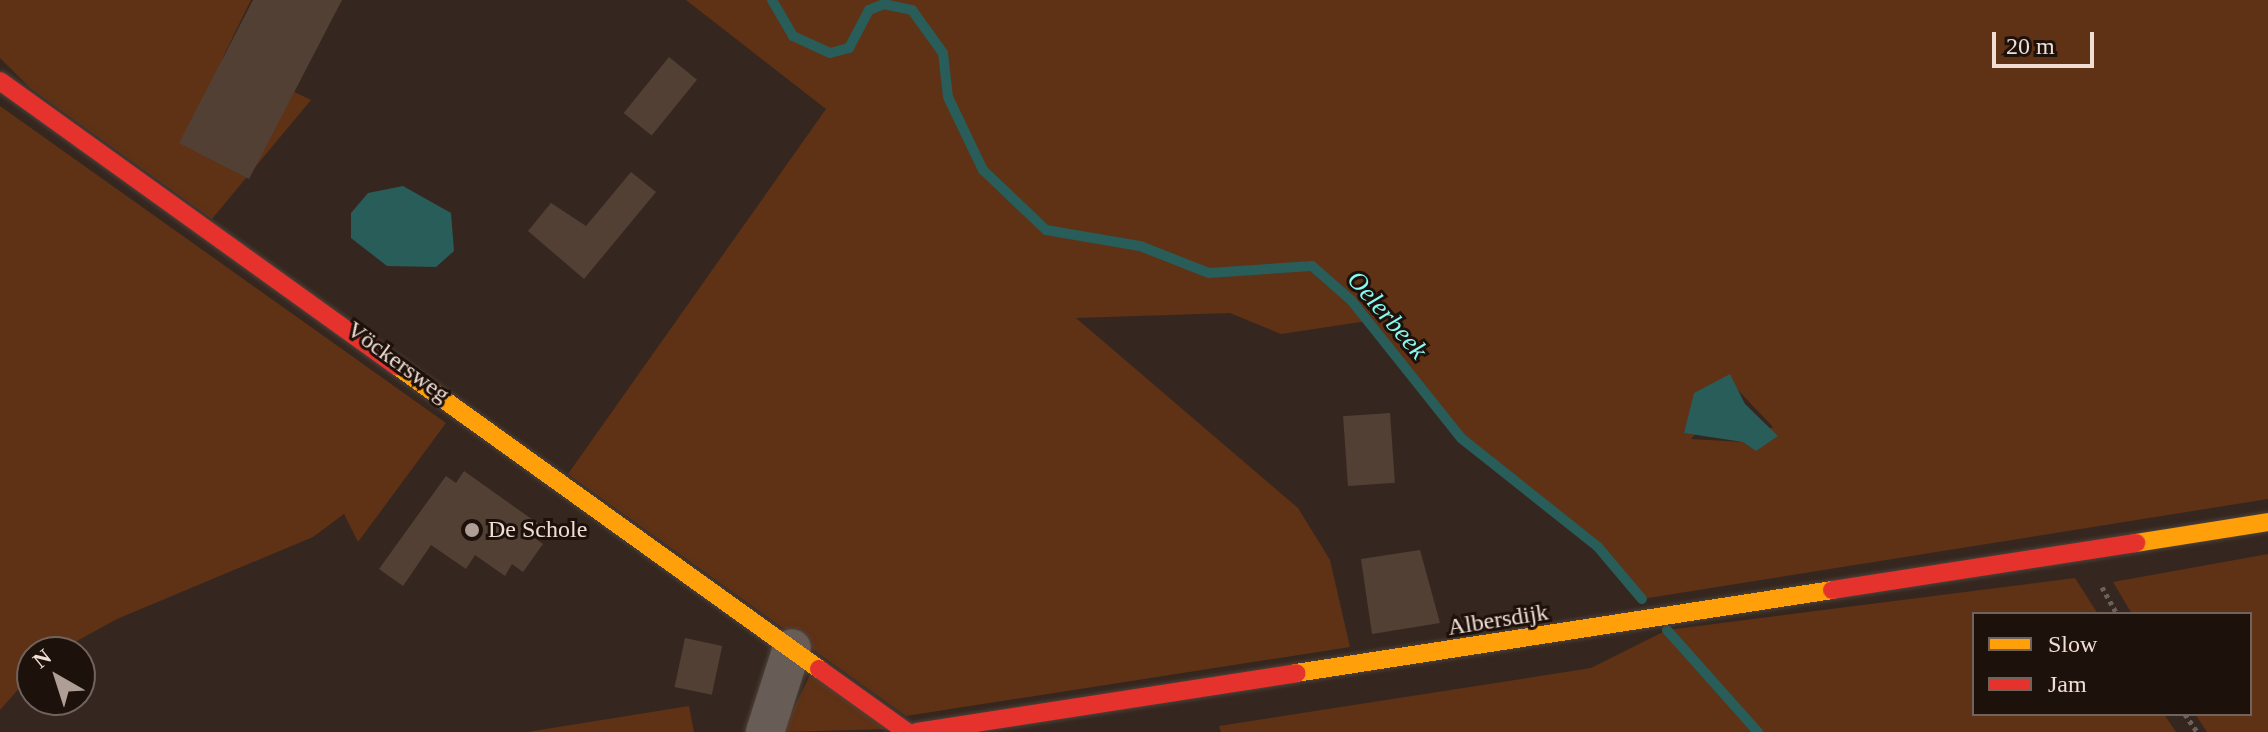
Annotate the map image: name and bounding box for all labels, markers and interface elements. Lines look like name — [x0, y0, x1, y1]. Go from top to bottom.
scale bar — [1996, 16, 2098, 66]
text: 20 m — [2006, 33, 2055, 59]
water label: Oelerbeek — [1340, 264, 1434, 366]
street label: Vöckersweg — [341, 315, 455, 409]
place label: De Schole — [488, 516, 587, 544]
marker: De Schole — [463, 521, 481, 539]
street label: Albersdijk — [1446, 598, 1550, 642]
legend — [1972, 612, 2252, 716]
text: Slow — [2048, 631, 2097, 657]
north arrow — [16, 636, 96, 716]
text: N — [28, 644, 56, 673]
text: Jam — [2048, 671, 2087, 697]

